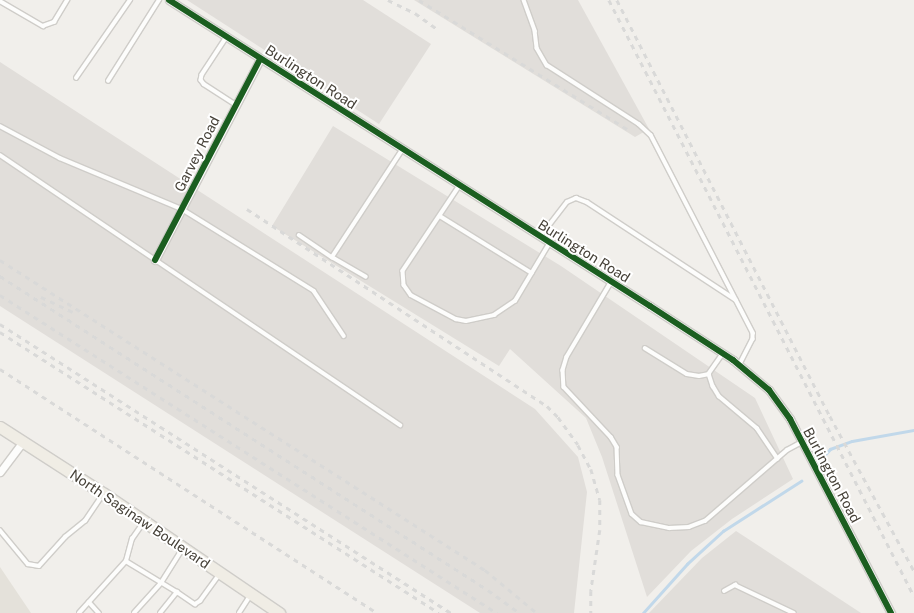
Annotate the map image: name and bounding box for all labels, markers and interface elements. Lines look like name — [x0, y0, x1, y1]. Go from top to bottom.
street label: Burlington Road — [262, 41, 360, 113]
street label: Garvey Road — [171, 113, 223, 195]
street label: Burlington Road — [535, 216, 633, 286]
street label: Burlington Road — [800, 424, 864, 526]
street label: North Saginaw Boulevard — [67, 466, 213, 572]

